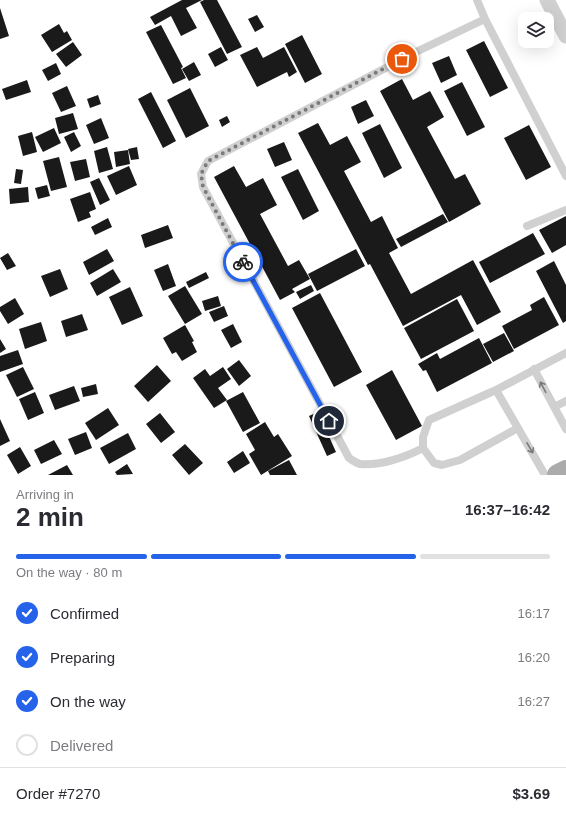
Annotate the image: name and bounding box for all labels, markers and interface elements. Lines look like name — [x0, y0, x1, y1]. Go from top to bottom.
map controls — [518, 12, 554, 48]
button: layers — [518, 12, 554, 48]
pin — [385, 42, 419, 76]
icon: bag — [391, 48, 413, 70]
courier — [223, 242, 263, 282]
icon: bike — [232, 251, 254, 273]
one-way arrow — [539, 381, 547, 393]
pin — [312, 404, 346, 438]
icon: home — [318, 410, 340, 432]
one-way arrow — [526, 442, 534, 454]
text: Arriving in — [16, 487, 74, 502]
text: 16:37–16:42 — [465, 501, 550, 518]
text: 2 min — [16, 502, 84, 532]
text: On the way · 80 m — [16, 565, 122, 580]
icon: check — [16, 602, 38, 624]
text: Confirmed — [50, 605, 119, 622]
text: 16:17 — [517, 606, 550, 621]
icon: check — [16, 646, 38, 668]
text: Preparing — [50, 649, 115, 666]
text: 16:20 — [517, 650, 550, 665]
icon: check — [16, 690, 38, 712]
text: On the way — [50, 693, 126, 710]
text: 16:27 — [517, 694, 550, 709]
text: Delivered — [50, 737, 113, 754]
text: Order #7270 — [16, 785, 100, 802]
text: $3.69 — [512, 785, 550, 802]

